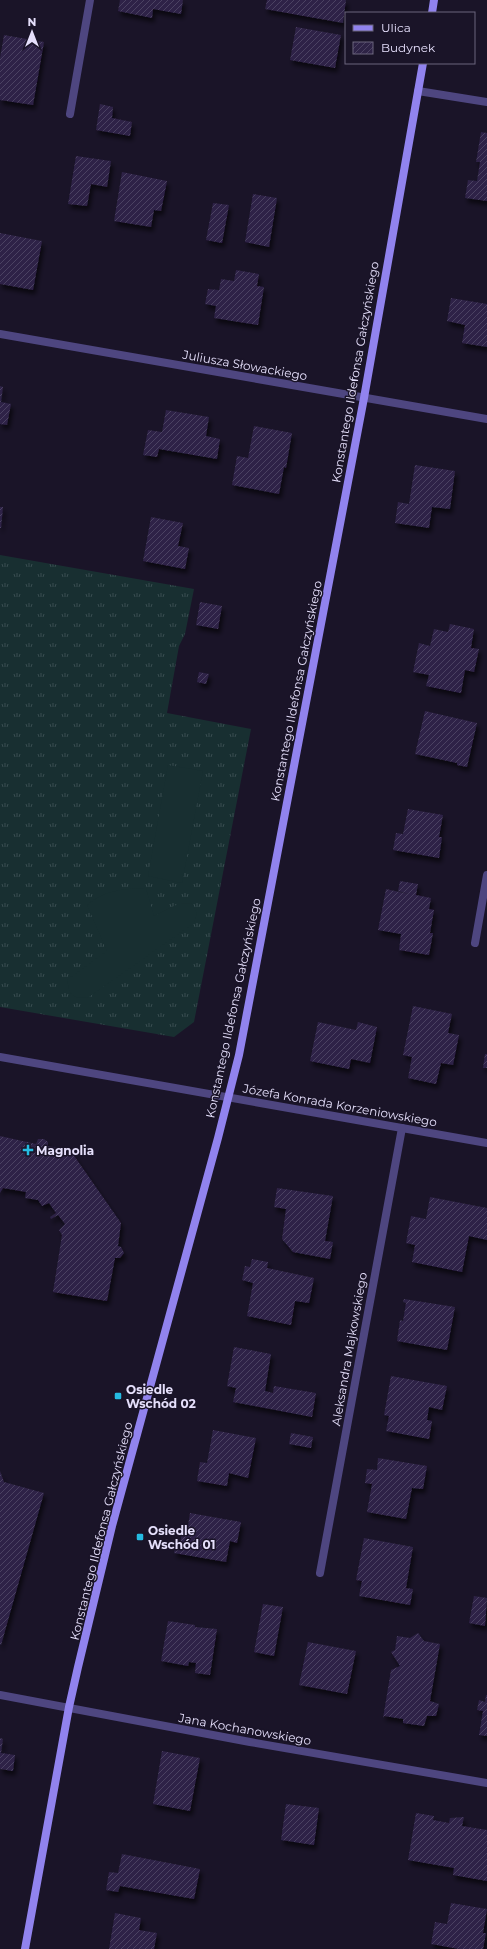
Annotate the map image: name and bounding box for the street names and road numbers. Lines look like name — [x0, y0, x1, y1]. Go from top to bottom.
street label: Konstantego Ildefonsa Gałczyńskiego — [328, 260, 382, 484]
street label: Juliusza Słowackiego — [181, 346, 309, 383]
street label: Konstantego Ildefonsa Gałczyńskiego — [267, 579, 325, 803]
street label: Konstantego Ildefonsa Gałczyńskiego — [202, 897, 264, 1119]
street label: Józefa Konrada Korzeniowskiego — [241, 1080, 438, 1129]
street label: Aleksandra Majkowskiego — [328, 1271, 370, 1427]
street label: Konstantego Ildefonsa Gałczyńskiego — [67, 1420, 135, 1642]
street label: Jana Kochanowskiego — [177, 1710, 312, 1748]

